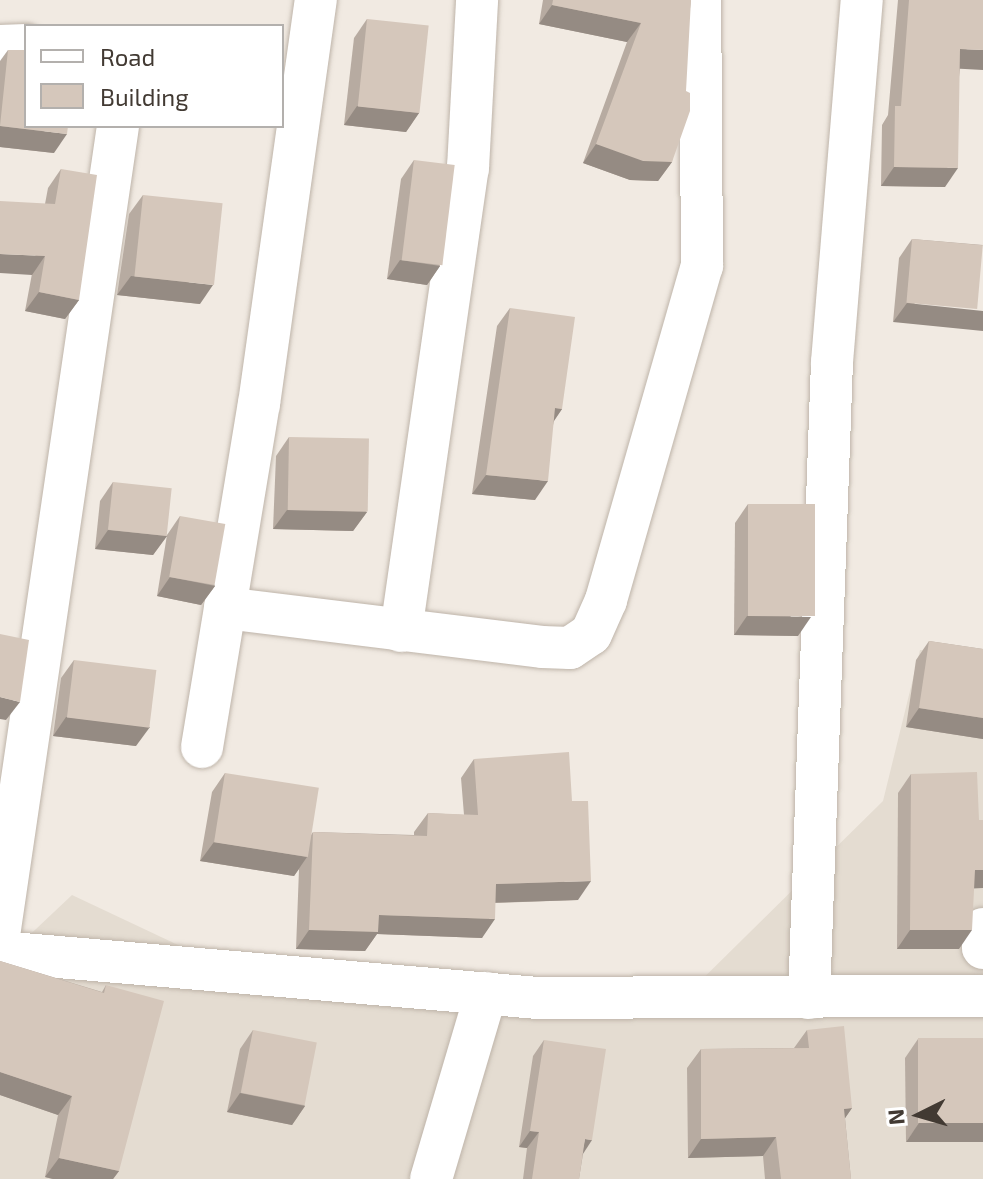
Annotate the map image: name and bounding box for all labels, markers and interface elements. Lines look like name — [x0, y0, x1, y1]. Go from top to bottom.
legend — [24, 24, 284, 128]
text: Road — [100, 42, 155, 71]
text: Building — [100, 82, 189, 111]
north arrow — [879, 1075, 959, 1155]
text: N — [881, 1108, 909, 1126]

